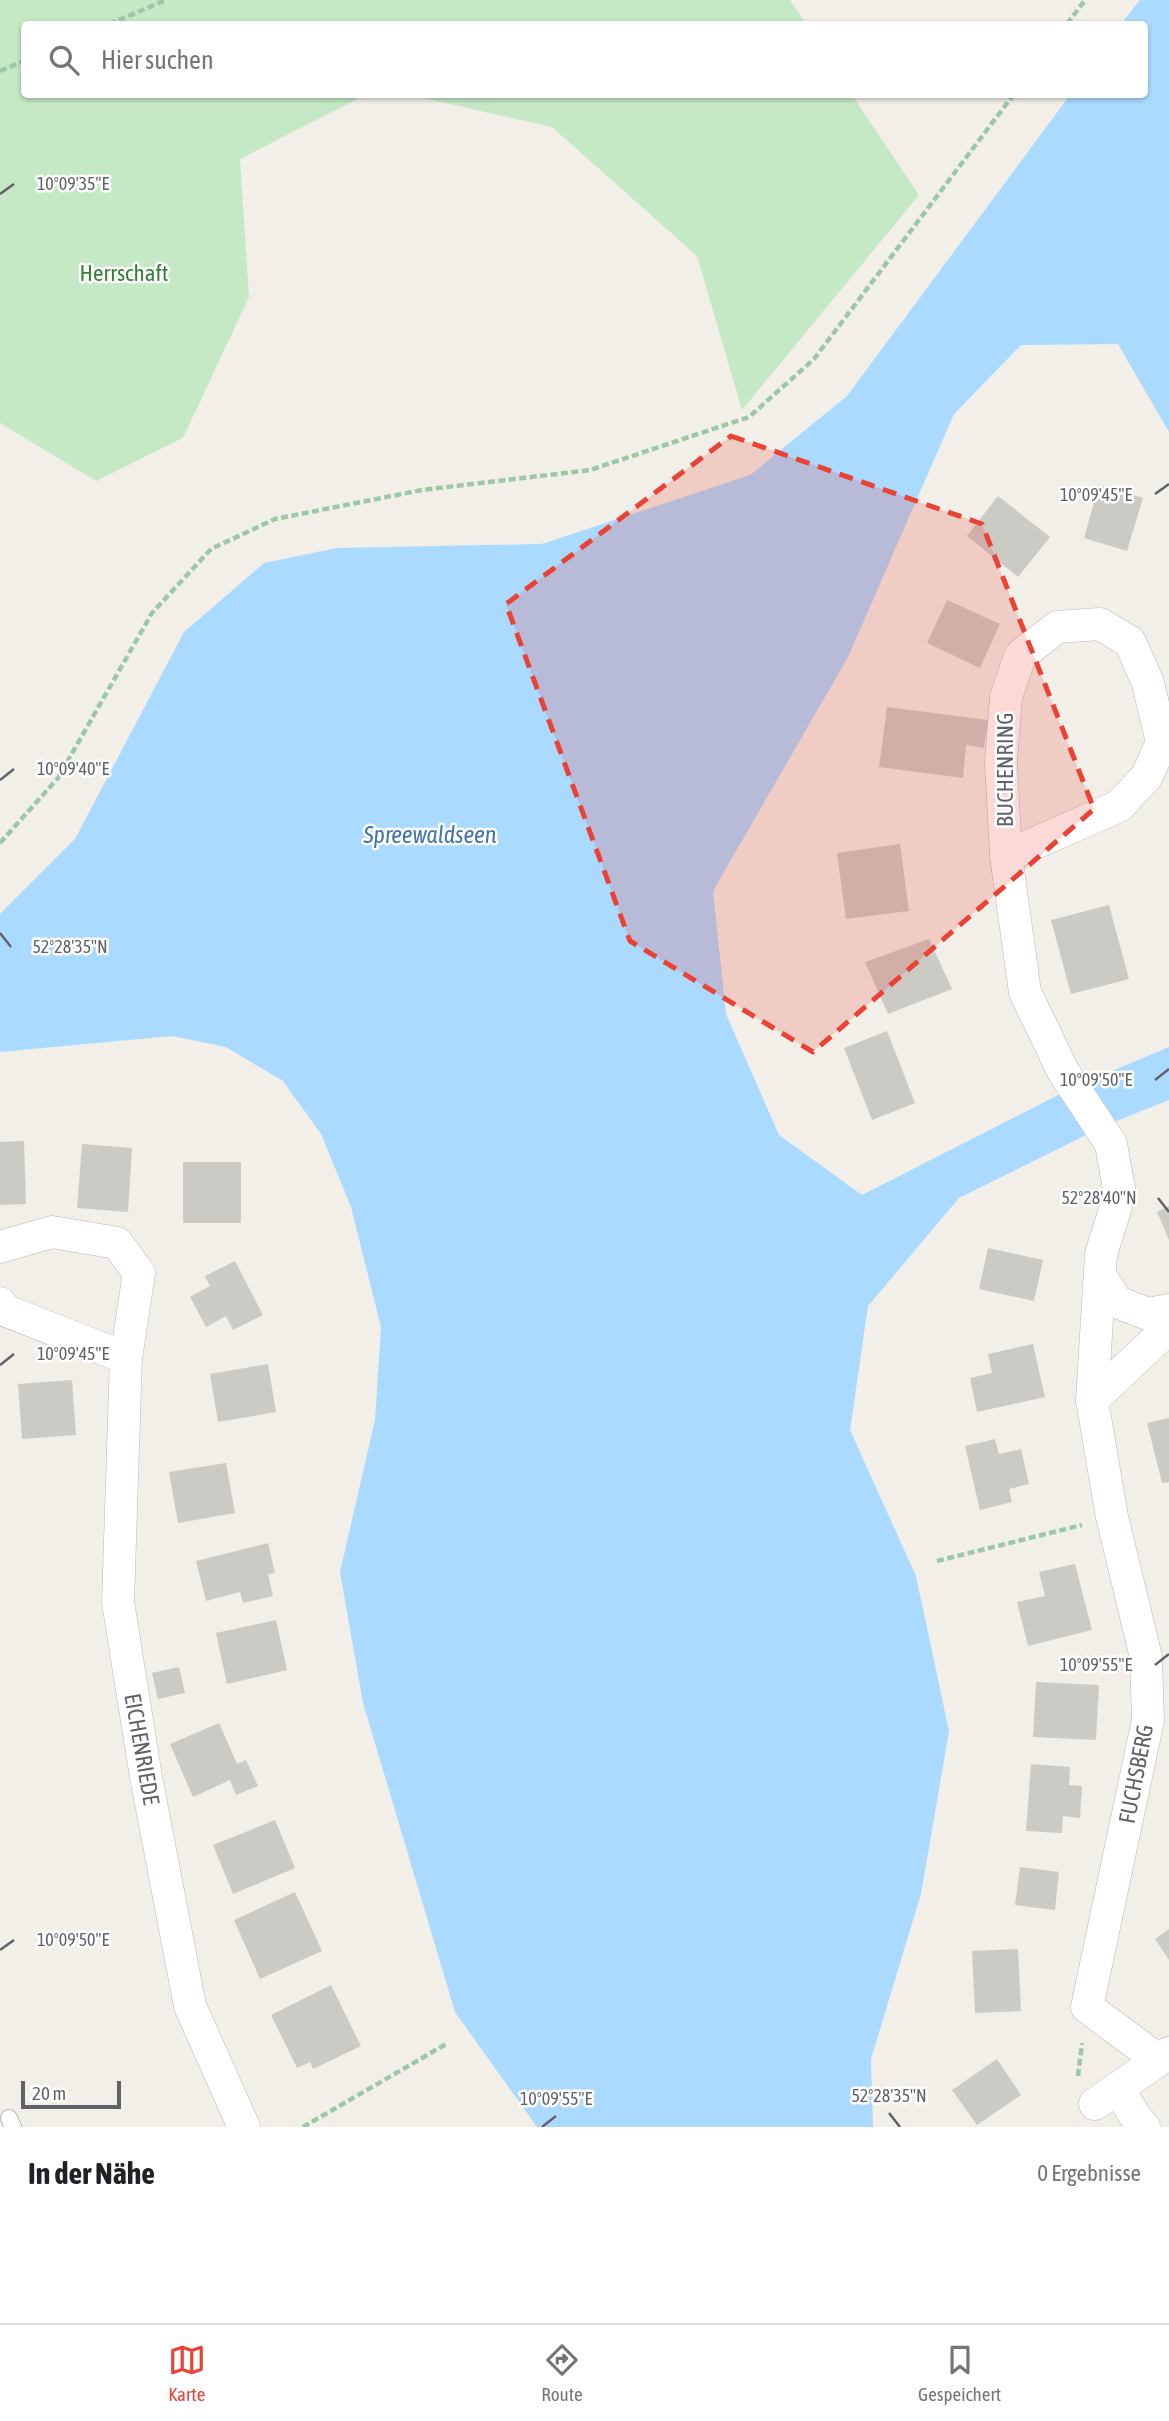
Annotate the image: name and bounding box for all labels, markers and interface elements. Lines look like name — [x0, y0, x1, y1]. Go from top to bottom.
search box — [21, 21, 1148, 98]
icon: search — [45, 41, 83, 79]
text: Hier suchen — [101, 45, 214, 75]
text: 10°09'35"E — [37, 173, 109, 194]
park label: Herrschaft — [80, 260, 168, 286]
text: 10°09'45"E — [1060, 484, 1132, 505]
street label: BUCHENRING — [992, 713, 1018, 827]
text: 10°09'40"E — [37, 758, 109, 779]
water label: Spreewaldseen — [363, 821, 497, 848]
text: 52°28'35"N — [32, 936, 108, 957]
text: 10°09'50"E — [1060, 1069, 1132, 1090]
text: 52°28'40"N — [1061, 1187, 1137, 1208]
text: 10°09'45"E — [37, 1343, 109, 1364]
text: 10°09'55"E — [1060, 1654, 1132, 1675]
street label: EICHENRIEDE — [119, 1691, 165, 1807]
street label: FUCHSBERG — [1114, 1722, 1158, 1826]
text: 10°09'50"E — [37, 1929, 109, 1950]
scale bar — [21, 2078, 121, 2110]
text: 20 m — [32, 2082, 66, 2104]
text: 52°28'35"N — [851, 2085, 927, 2106]
text: 10°09'55"E — [520, 2088, 592, 2109]
text: In der Nähe — [28, 2156, 155, 2190]
text: 0 Ergebnisse — [1037, 2160, 1141, 2186]
tab: Karte — [168, 2341, 206, 2405]
tab: Route — [541, 2341, 583, 2405]
tab: Gespeichert — [918, 2341, 1001, 2405]

